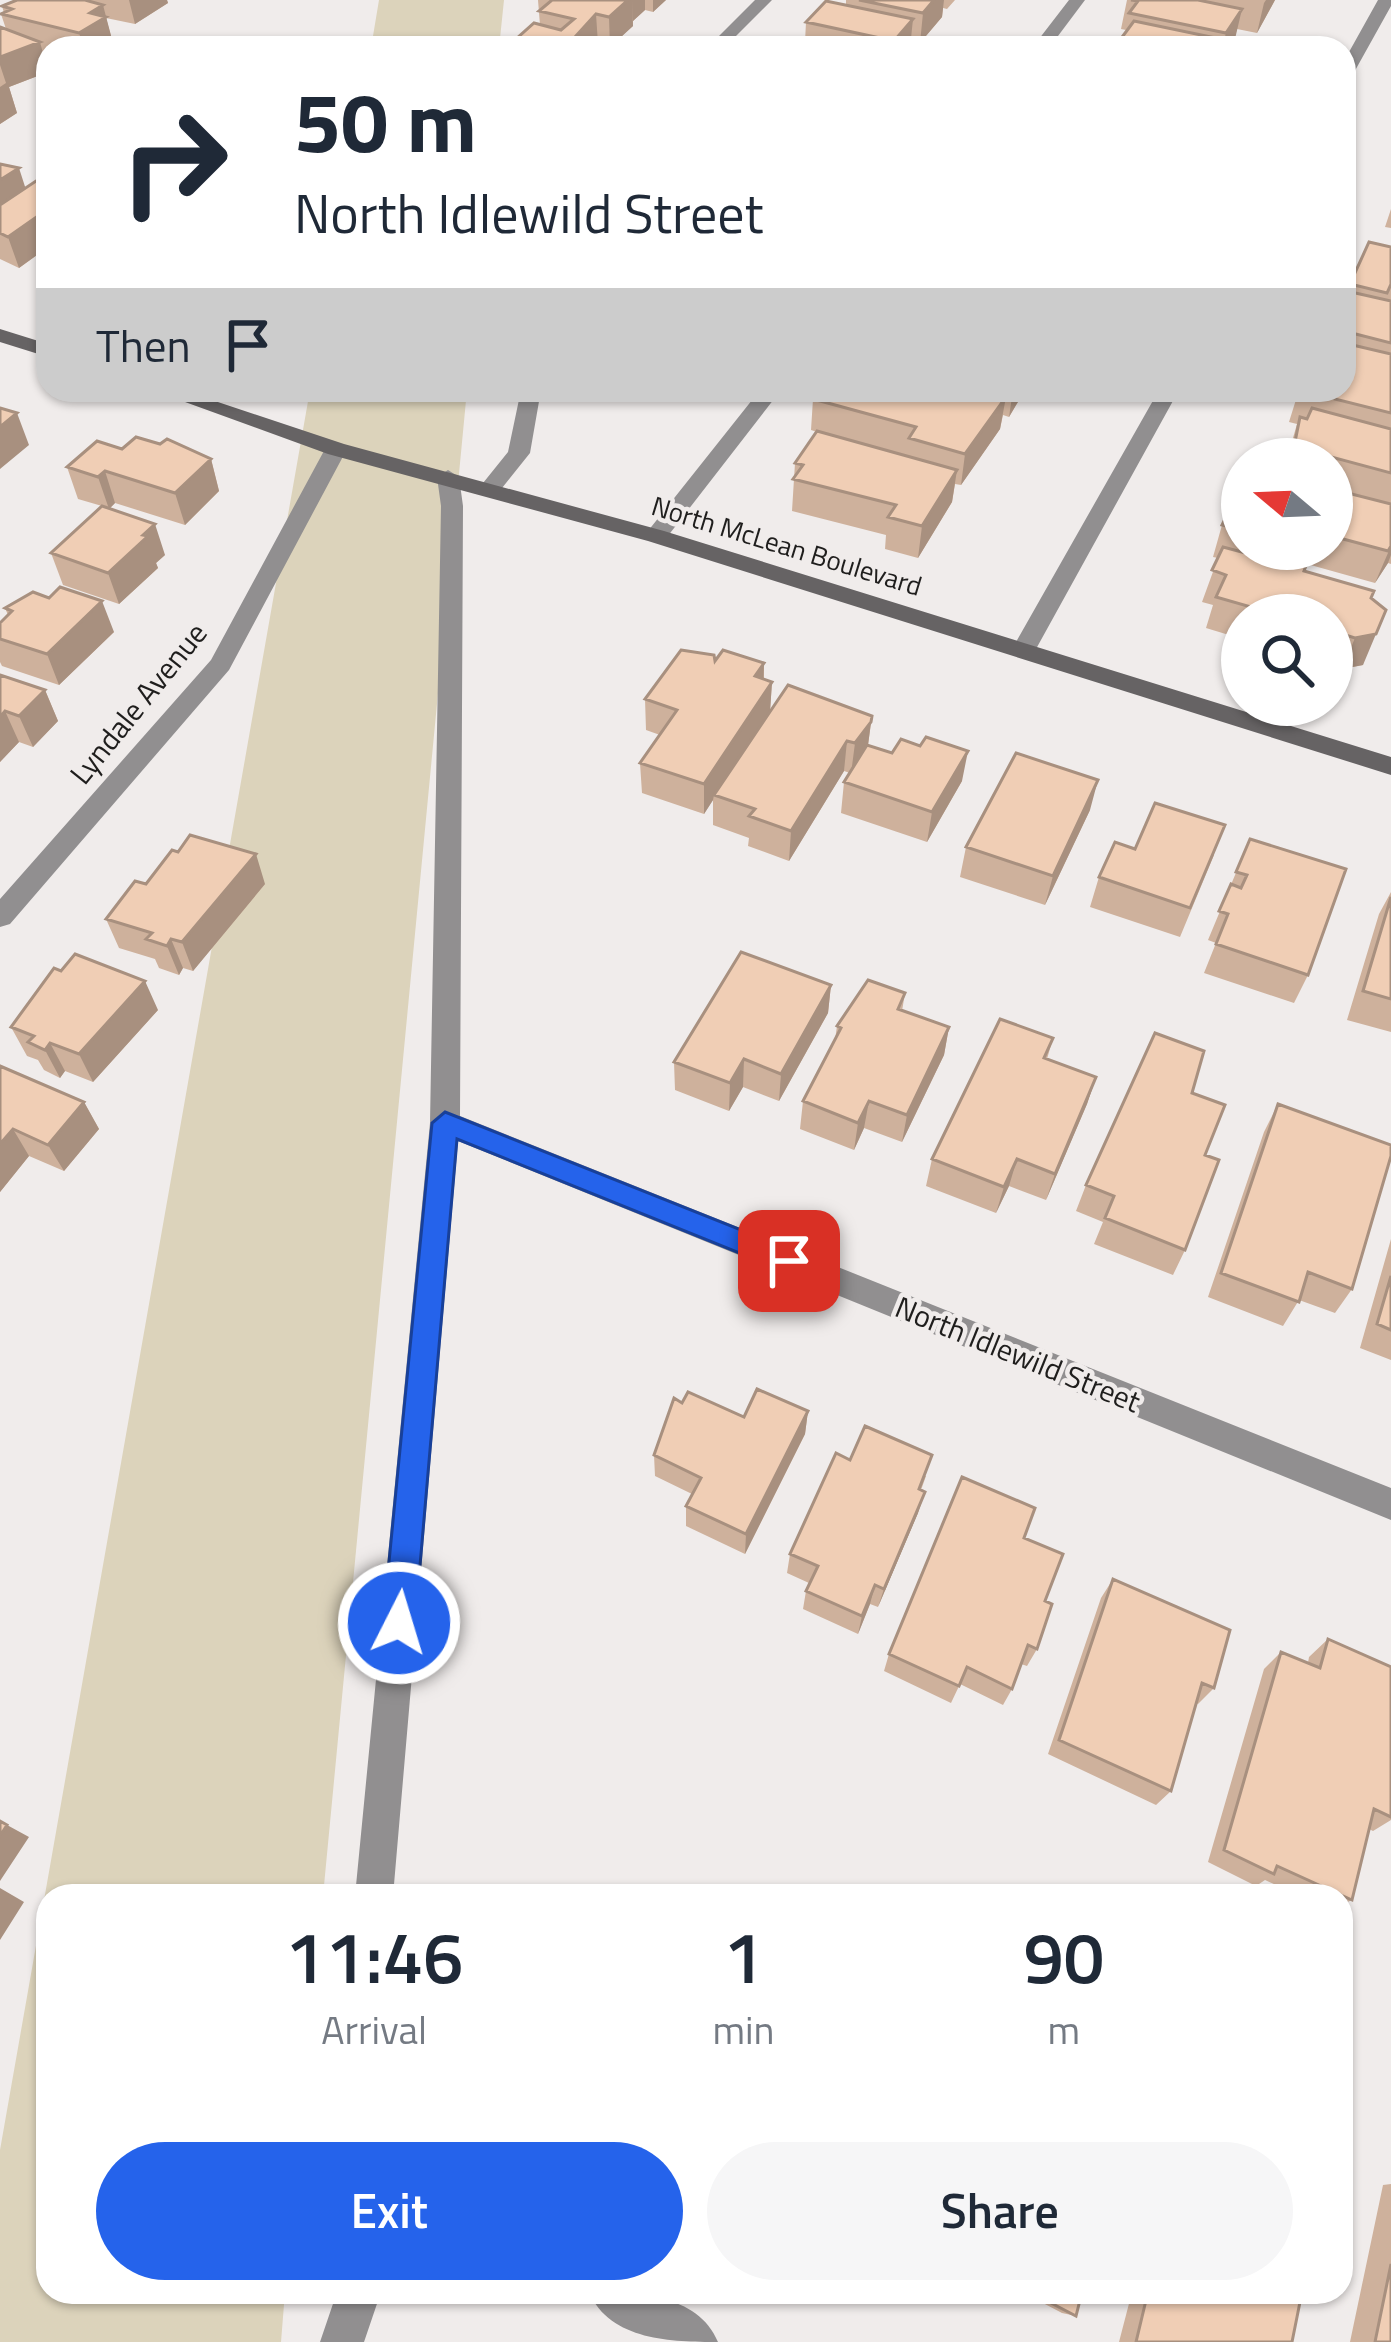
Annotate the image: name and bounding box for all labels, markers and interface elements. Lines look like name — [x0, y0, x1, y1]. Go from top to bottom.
text: 50 m — [294, 57, 477, 185]
icon: right — [96, 84, 252, 240]
text: North Idlewild Street — [294, 172, 763, 254]
text: Then — [96, 311, 191, 379]
icon: arrive — [215, 312, 281, 378]
north arrow — [1221, 438, 1353, 570]
map controls — [1221, 438, 1353, 726]
street label: North McLean Boulevard — [647, 484, 927, 606]
button: search — [1221, 594, 1353, 726]
street label: Lyndale Avenue — [58, 612, 218, 794]
pin — [738, 1210, 840, 1312]
icon: arrive — [756, 1228, 822, 1294]
street label: North Idlewild Street — [888, 1284, 1148, 1424]
position arrow — [336, 1560, 462, 1686]
text: 11:46 — [285, 1901, 463, 2011]
text: 1 — [723, 1901, 764, 2011]
text: 90 — [1023, 1901, 1104, 2011]
text: Arrival — [321, 2000, 427, 2059]
text: min — [712, 2000, 774, 2059]
text: m — [1047, 2000, 1080, 2059]
button: Exit — [96, 2142, 683, 2280]
button: Share — [707, 2142, 1293, 2280]

